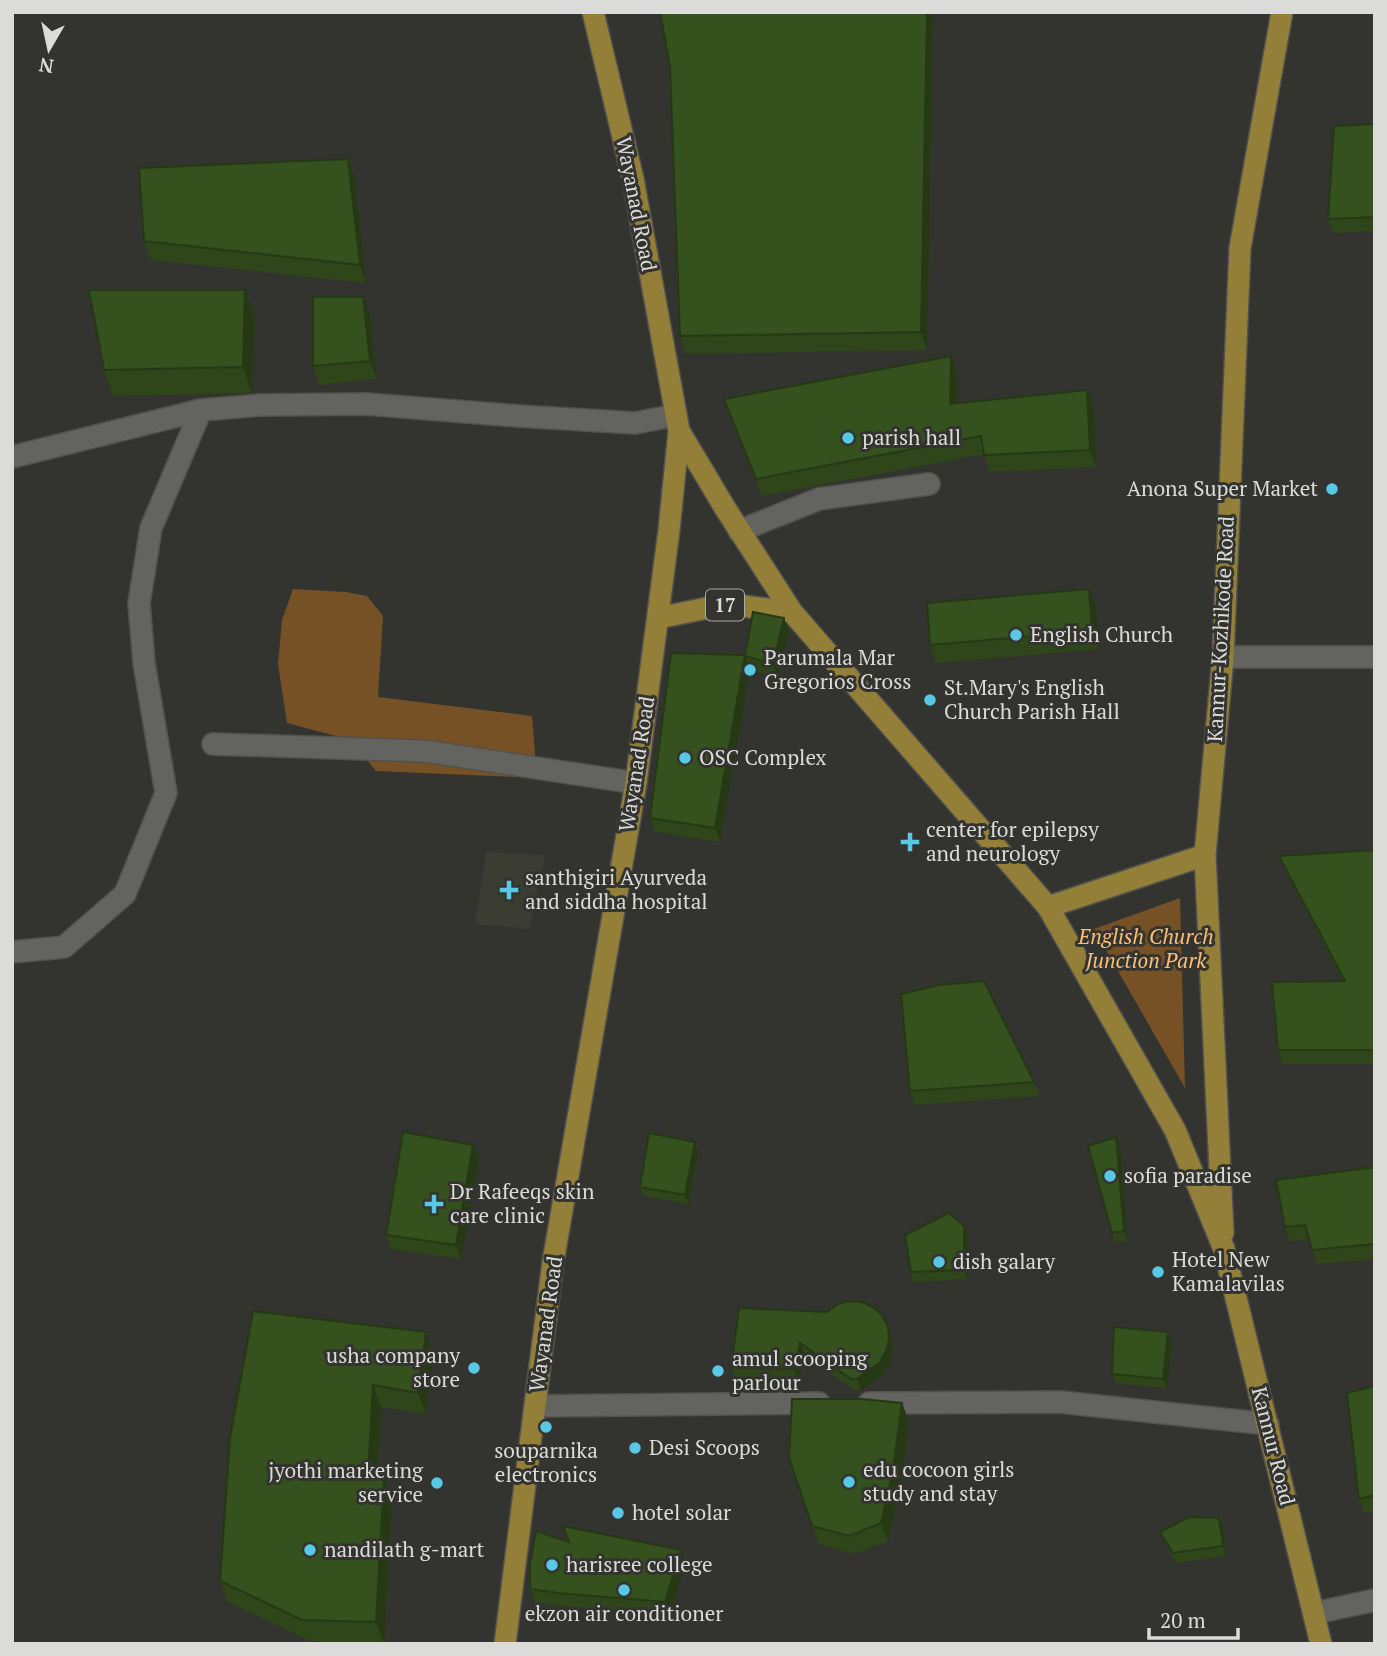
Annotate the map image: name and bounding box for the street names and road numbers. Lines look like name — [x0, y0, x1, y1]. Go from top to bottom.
street label: Wayanad Road — [610, 134, 664, 274]
street label: Kannur-Kozhikode Road — [1200, 515, 1240, 743]
road number: 17 — [706, 590, 744, 620]
street label: Wayanad Road — [611, 694, 661, 834]
street label: Wayanad Road — [522, 1254, 568, 1394]
street label: Kannur Road — [1246, 1384, 1302, 1508]

